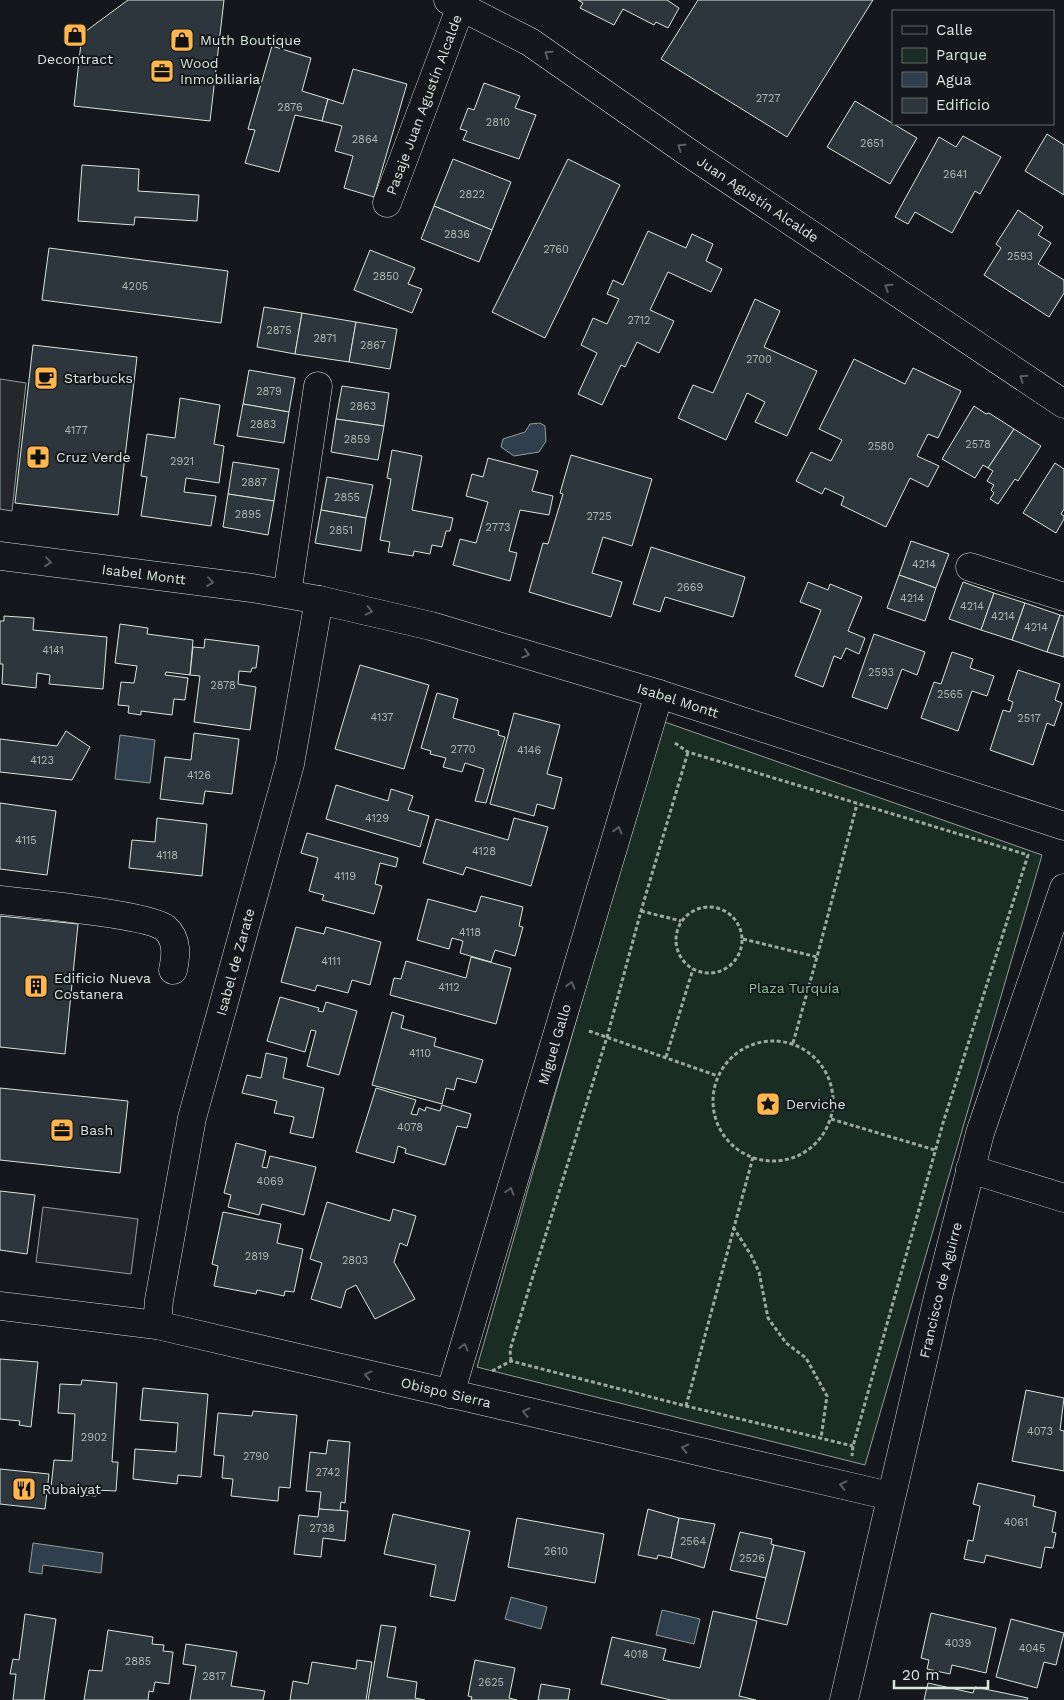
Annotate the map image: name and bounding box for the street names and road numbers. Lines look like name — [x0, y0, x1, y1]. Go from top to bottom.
street label: Pasaje Juan Agustín Alcalde — [383, 12, 465, 197]
street label: Juan Agustín Alcalde — [694, 153, 822, 246]
street label: Isabel Montt — [101, 561, 187, 588]
street label: Isabel Montt — [635, 680, 721, 721]
street label: Isabel de Zarate — [213, 907, 258, 1017]
street label: Miguel Gallo — [535, 1002, 574, 1087]
street label: Francisco de Aguirre — [916, 1220, 965, 1360]
street label: Obispo Sierra — [399, 1374, 493, 1411]

